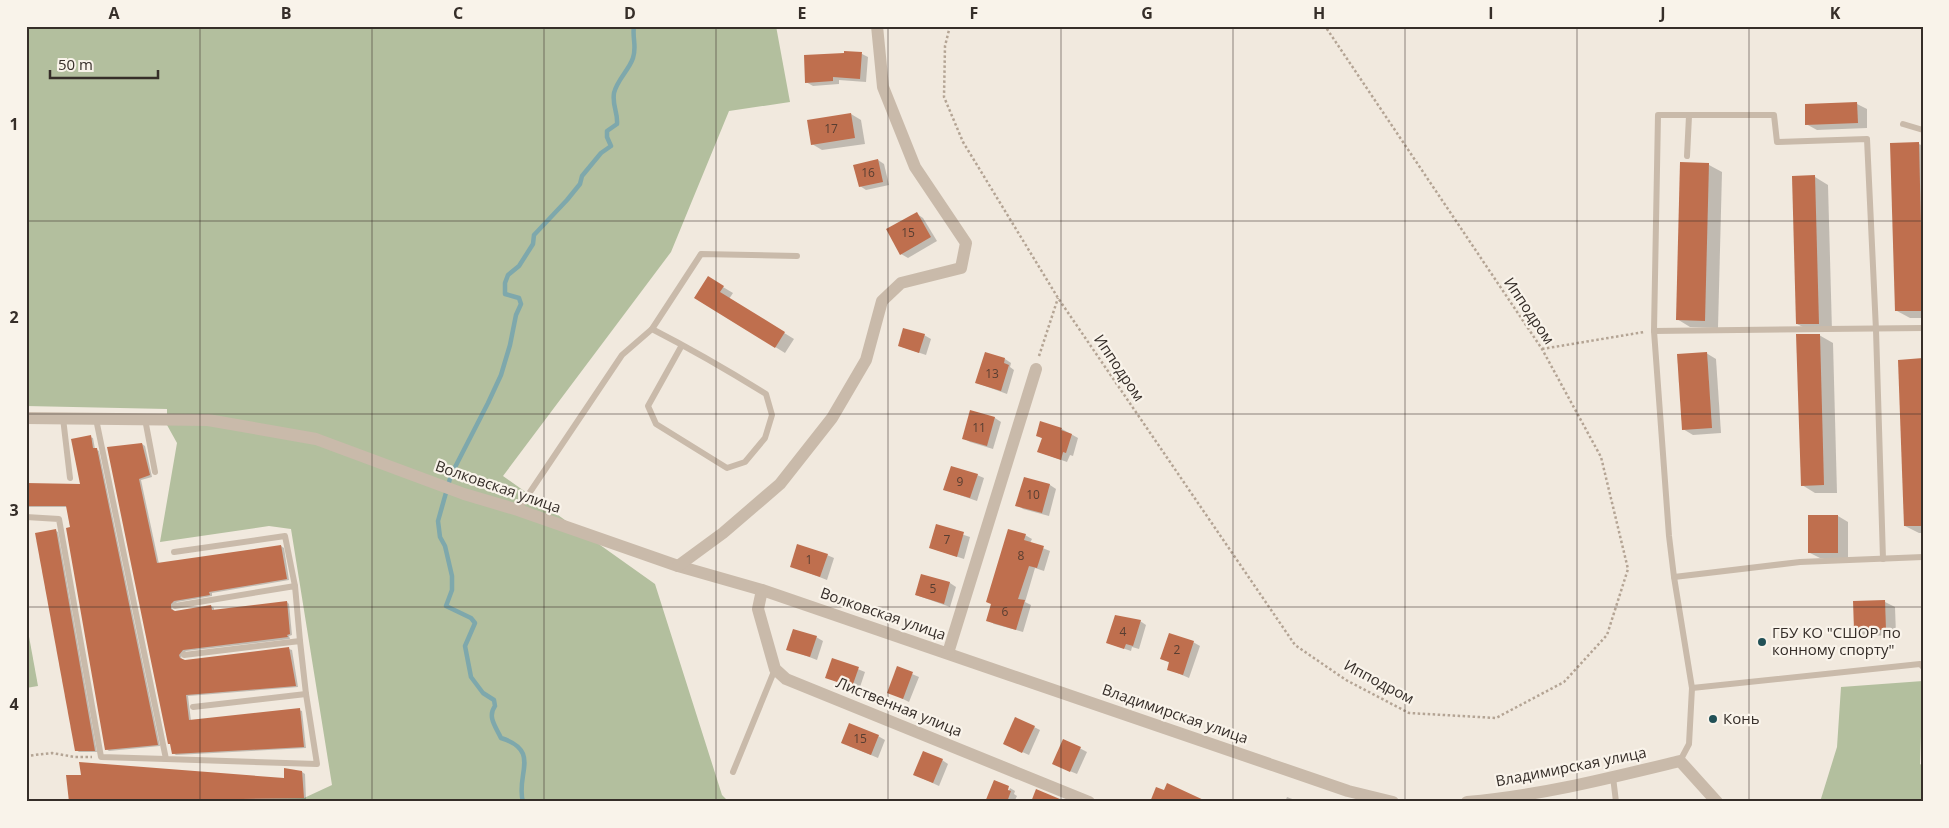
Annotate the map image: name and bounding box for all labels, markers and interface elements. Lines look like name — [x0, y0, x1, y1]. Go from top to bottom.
text: A — [108, 2, 120, 24]
text: B — [281, 2, 291, 24]
text: C — [453, 2, 463, 24]
text: D — [624, 2, 636, 24]
text: E — [798, 2, 807, 24]
text: F — [970, 2, 978, 24]
text: G — [1141, 2, 1153, 24]
text: H — [1313, 2, 1325, 24]
text: I — [1488, 2, 1494, 24]
text: J — [1658, 2, 1666, 24]
text: K — [1830, 2, 1841, 24]
scale bar — [50, 48, 158, 80]
text: 50 m — [58, 54, 93, 74]
text: 1 — [9, 113, 19, 135]
house number: 17 — [824, 120, 838, 137]
house number: 16 — [861, 164, 875, 181]
house number: 15 — [901, 224, 915, 241]
street label: Ипподром — [1500, 273, 1560, 348]
text: 2 — [9, 306, 19, 328]
street label: Ипподром — [1090, 330, 1150, 405]
house number: 13 — [985, 365, 999, 382]
house number: 11 — [972, 419, 986, 436]
street label: Волковская улица — [433, 455, 564, 517]
house number: 9 — [957, 473, 964, 490]
house number: 10 — [1026, 486, 1040, 503]
text: 3 — [9, 499, 19, 521]
house number: 7 — [944, 531, 951, 548]
house number: 8 — [1018, 547, 1025, 564]
house number: 1 — [806, 551, 812, 568]
house number: 5 — [930, 580, 937, 597]
street label: Волковская улица — [818, 582, 949, 644]
house number: 6 — [1002, 603, 1009, 620]
place label: ГБУ КО "СШОР по конному спорту" — [1772, 622, 1901, 659]
house number: 4 — [1120, 623, 1127, 640]
marker: ГБУ КО "СШОР по конному спорту" — [1756, 636, 1768, 648]
house number: 2 — [1174, 641, 1181, 658]
street label: Ипподром — [1341, 654, 1418, 708]
street label: Лиственная улица — [833, 672, 965, 740]
street label: Владимирская улица — [1100, 679, 1251, 747]
text: 4 — [9, 693, 19, 715]
place label: Конь — [1723, 708, 1760, 728]
marker: Конь — [1707, 713, 1719, 725]
house number: 15 — [853, 730, 867, 747]
street label: Владимирская улица — [1494, 742, 1648, 790]

